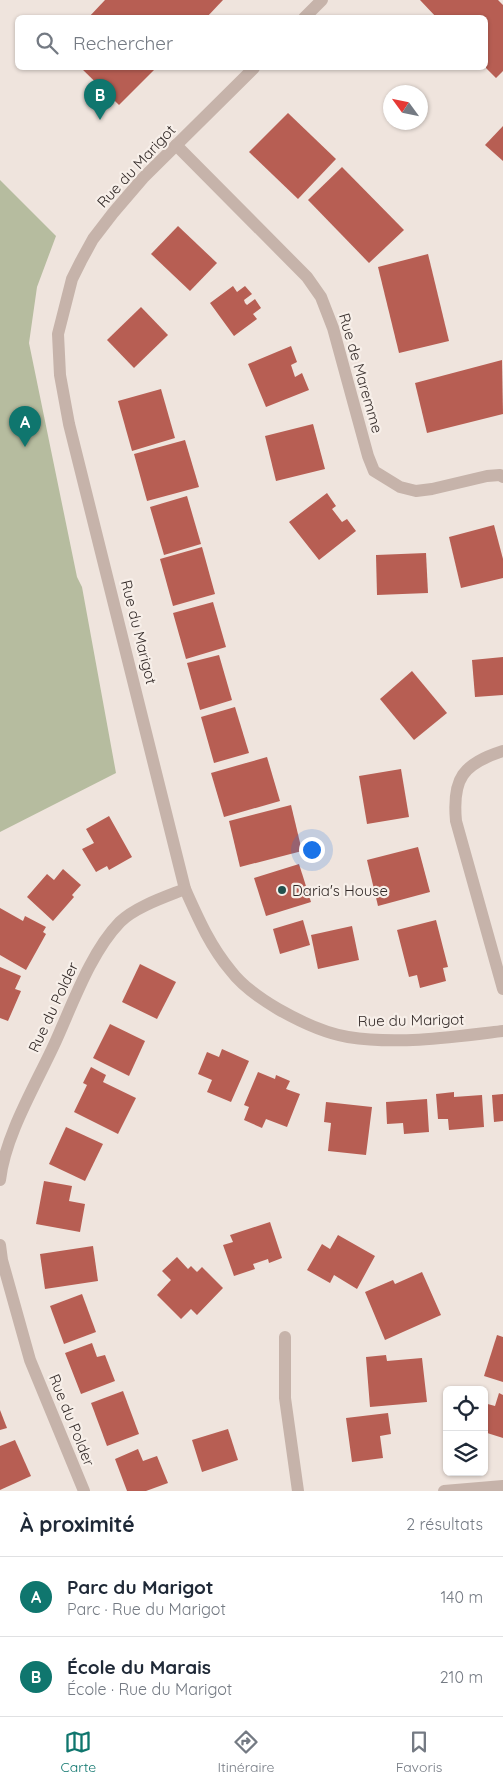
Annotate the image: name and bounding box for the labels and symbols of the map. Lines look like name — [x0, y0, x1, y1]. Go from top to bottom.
pin: B — [84, 79, 116, 120]
north arrow — [383, 85, 428, 130]
street label: Rue du Marigot — [93, 121, 179, 211]
street label: Rue de Maremme — [335, 311, 387, 435]
pin: A — [9, 406, 41, 447]
street label: Rue du Marigot — [117, 578, 161, 686]
your location — [299, 837, 325, 863]
place label: Daria's House — [292, 881, 388, 900]
marker: Daria's House — [276, 884, 288, 896]
street label: Rue du Polder — [24, 959, 82, 1055]
street label: Rue du Marigot — [358, 1010, 464, 1030]
street label: Rue du Polder — [45, 1371, 99, 1469]

